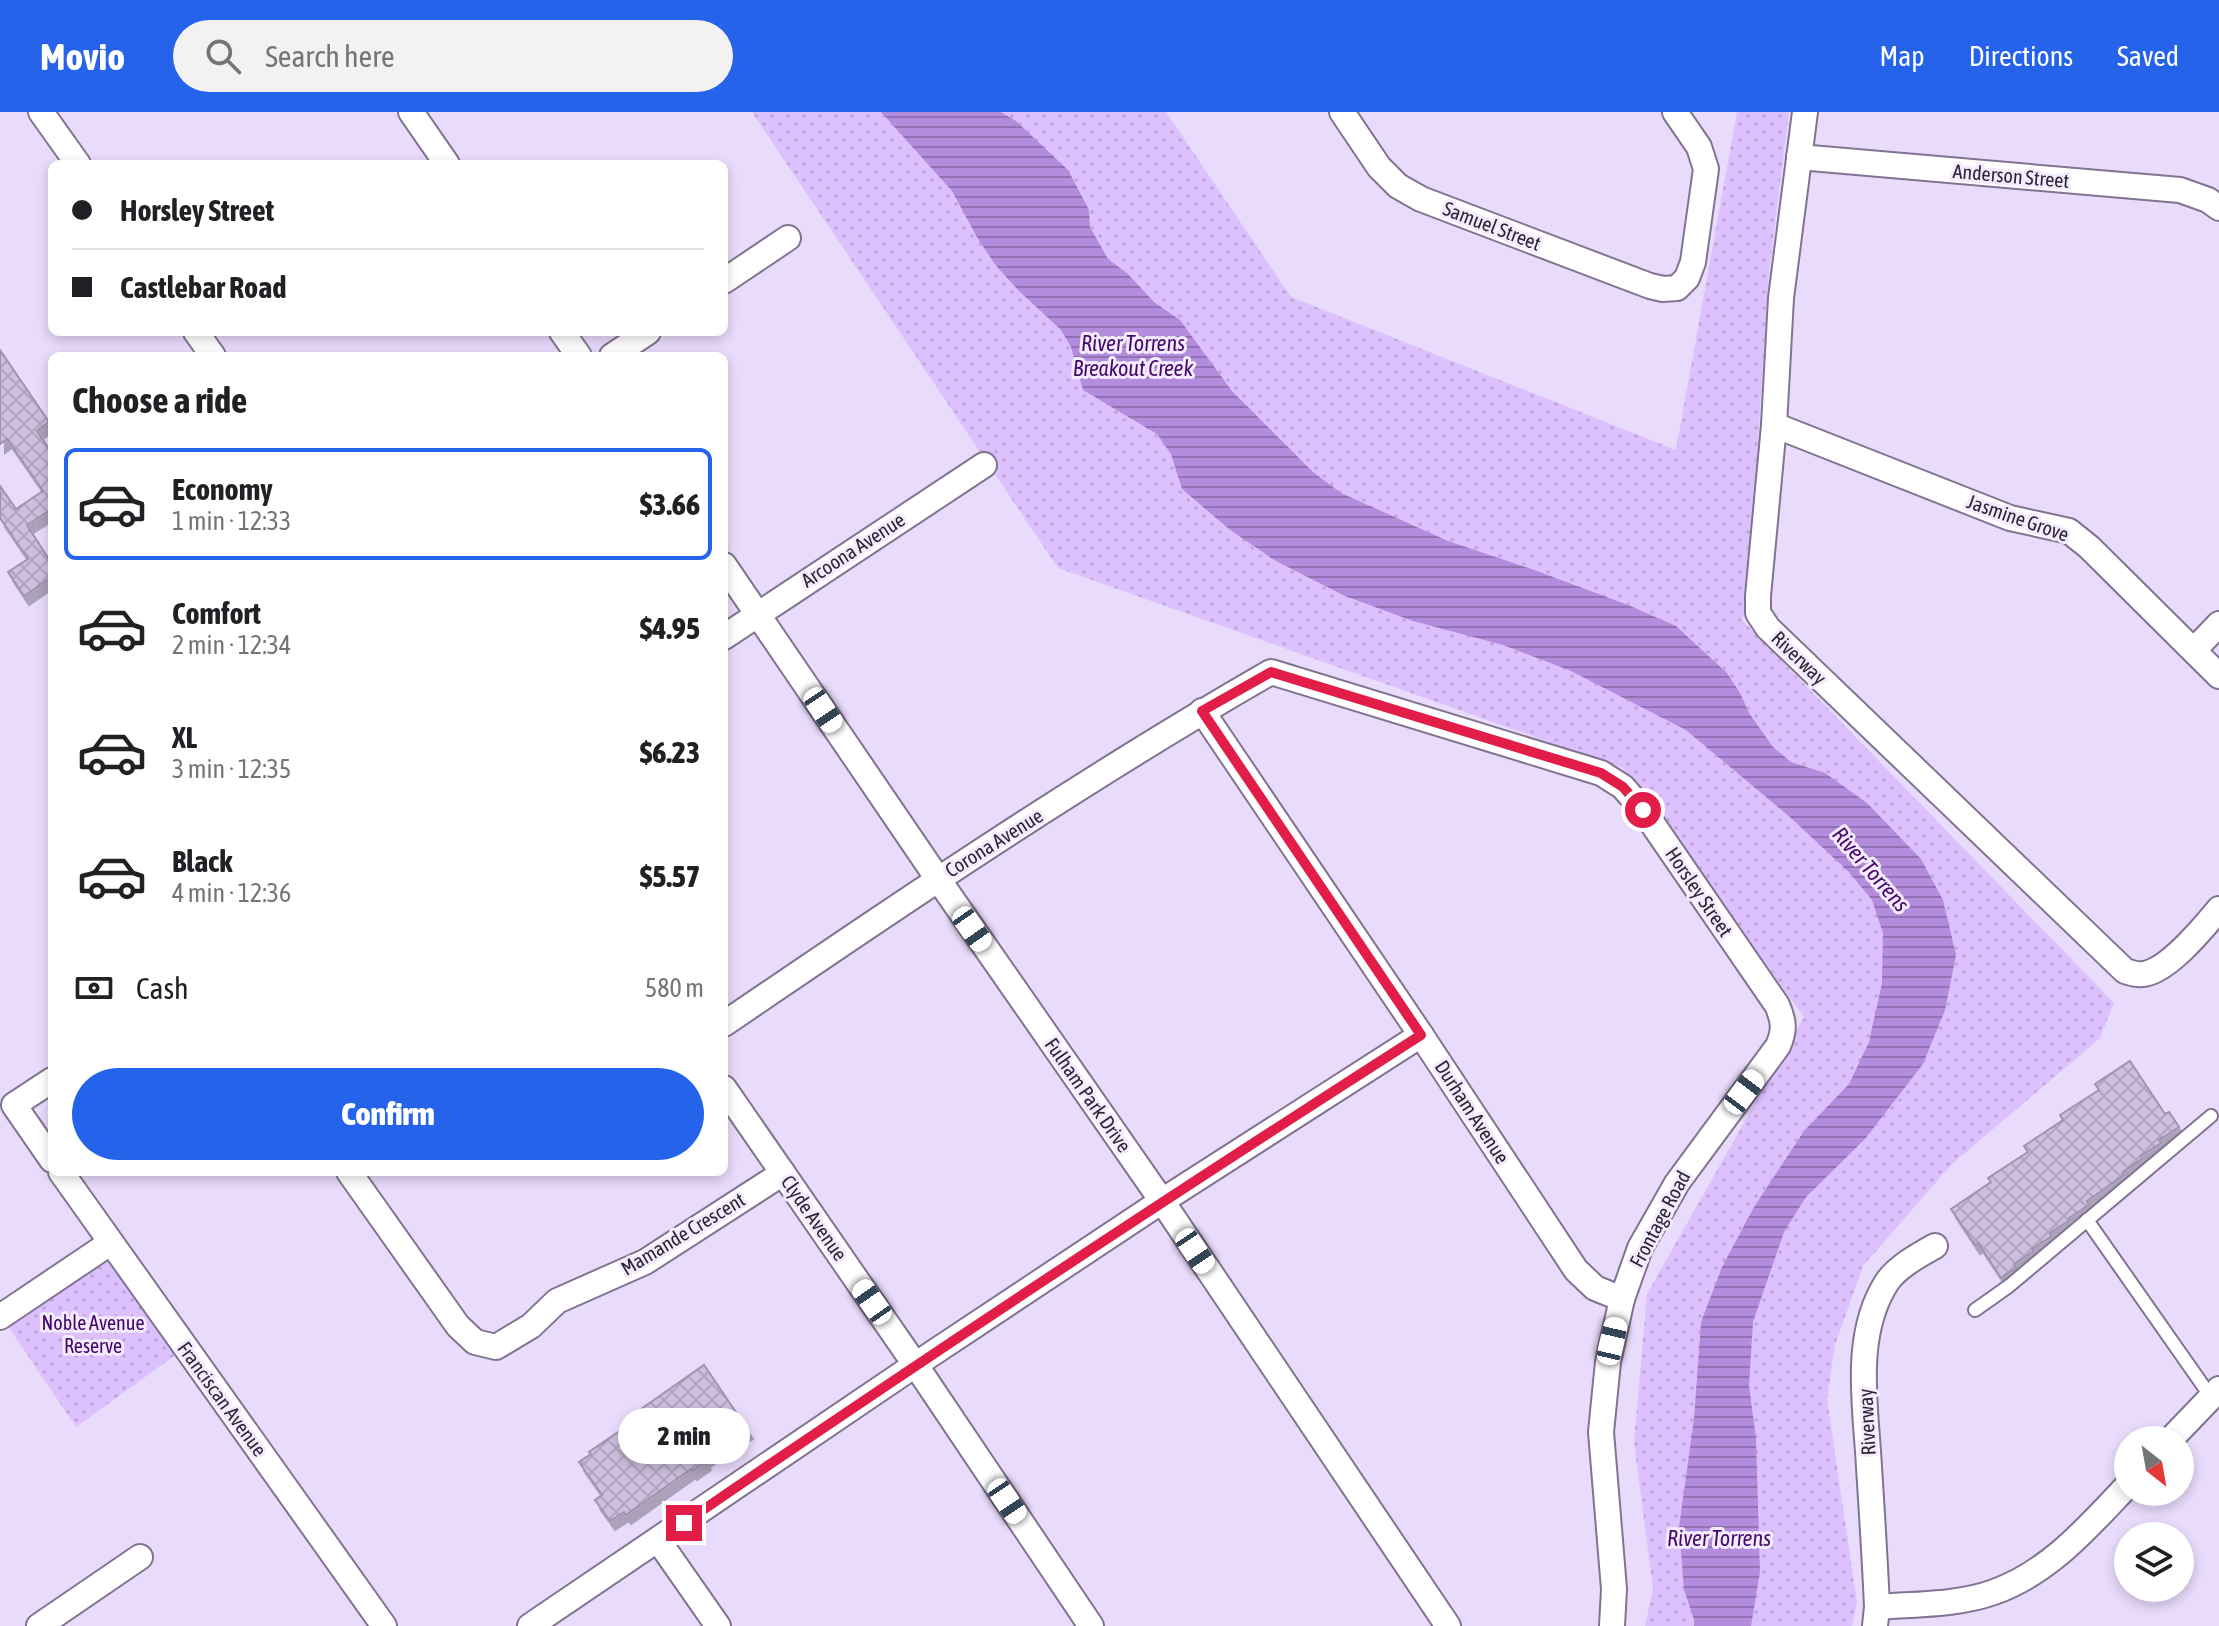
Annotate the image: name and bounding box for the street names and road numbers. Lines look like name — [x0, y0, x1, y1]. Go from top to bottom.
street label: Anderson Street — [1952, 159, 2070, 192]
street label: Samuel Street — [1440, 196, 1544, 255]
street label: Jasmine Grove — [1964, 489, 2072, 546]
street label: Arcoona Avenue — [797, 508, 909, 592]
street label: Riverway — [1767, 626, 1831, 689]
street label: Corona Avenue — [941, 803, 1047, 882]
street label: Horsley Street — [1661, 843, 1738, 941]
street label: Fulham Park Drive — [1041, 1033, 1136, 1156]
street label: Durham Avenue — [1431, 1056, 1514, 1168]
street label: Frontage Road — [1625, 1167, 1695, 1271]
street label: Clyde Avenue — [777, 1171, 852, 1265]
street label: Mamande Crescent — [617, 1187, 749, 1280]
street label: Franciscan Avenue — [173, 1337, 272, 1460]
street label: Riverway — [1853, 1388, 1880, 1456]

